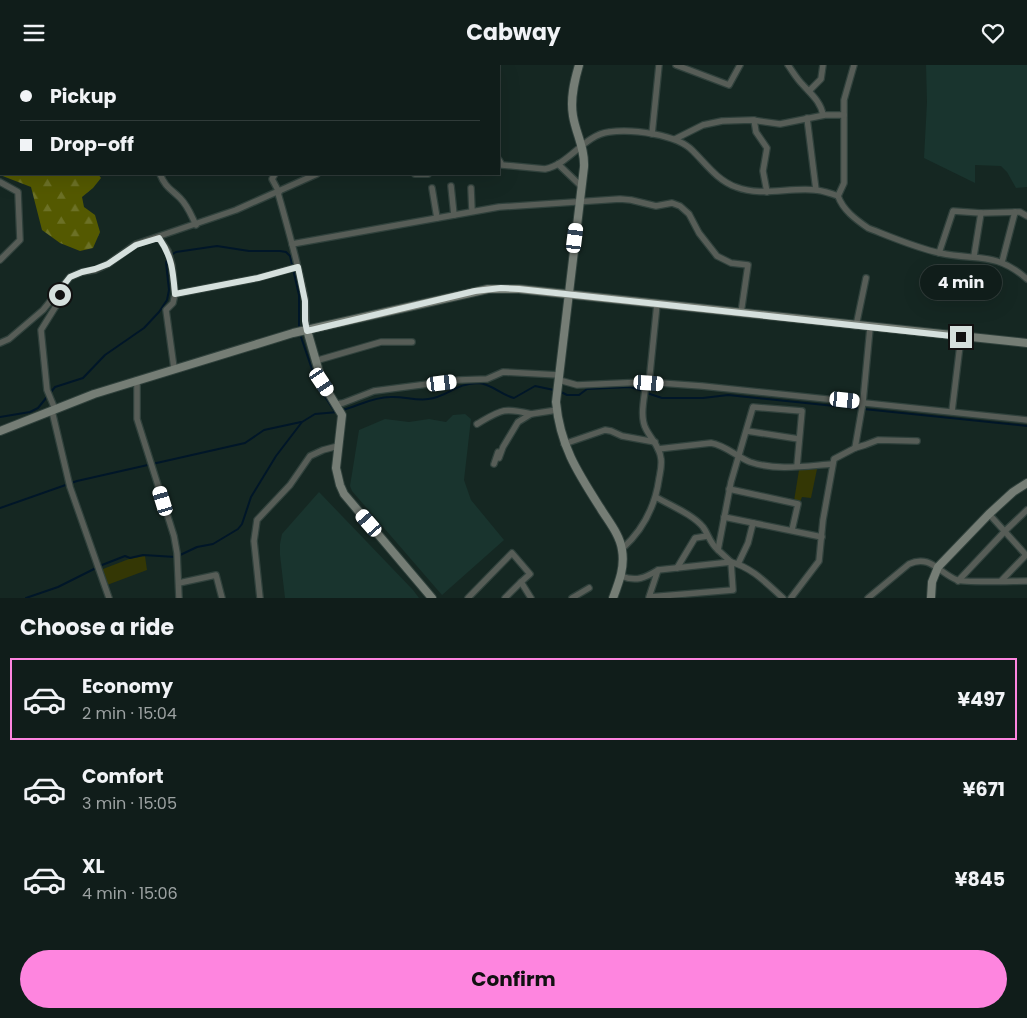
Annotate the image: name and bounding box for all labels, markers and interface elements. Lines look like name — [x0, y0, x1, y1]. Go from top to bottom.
text: Cabway — [466, 17, 561, 48]
icon: menu — [20, 19, 48, 47]
icon: heart — [979, 19, 1007, 47]
text: Pickup — [50, 83, 116, 110]
text: Drop-off — [50, 131, 134, 158]
car — [565, 222, 584, 254]
callout: 4 min — [920, 265, 1002, 299]
text: 4 min — [938, 271, 984, 294]
route start — [49, 284, 71, 306]
route end — [950, 326, 972, 348]
car — [307, 365, 336, 399]
car — [426, 374, 457, 392]
car — [633, 374, 664, 392]
car — [829, 391, 860, 409]
car — [151, 484, 174, 518]
car — [353, 507, 384, 539]
text: Choose a ride — [20, 612, 174, 643]
text: Economy — [82, 673, 173, 700]
icon: car — [22, 677, 67, 722]
text: ¥497 — [958, 686, 1005, 713]
text: 2 min · 15:04 — [82, 702, 177, 725]
text: Comfort — [82, 763, 164, 790]
icon: car — [22, 767, 67, 812]
text: ¥671 — [963, 776, 1005, 803]
text: 3 min · 15:05 — [82, 792, 177, 815]
text: XL — [82, 853, 105, 880]
icon: car — [22, 857, 67, 902]
text: ¥845 — [955, 866, 1005, 893]
text: 4 min · 15:06 — [82, 882, 178, 905]
button: Confirm — [20, 950, 1007, 1008]

